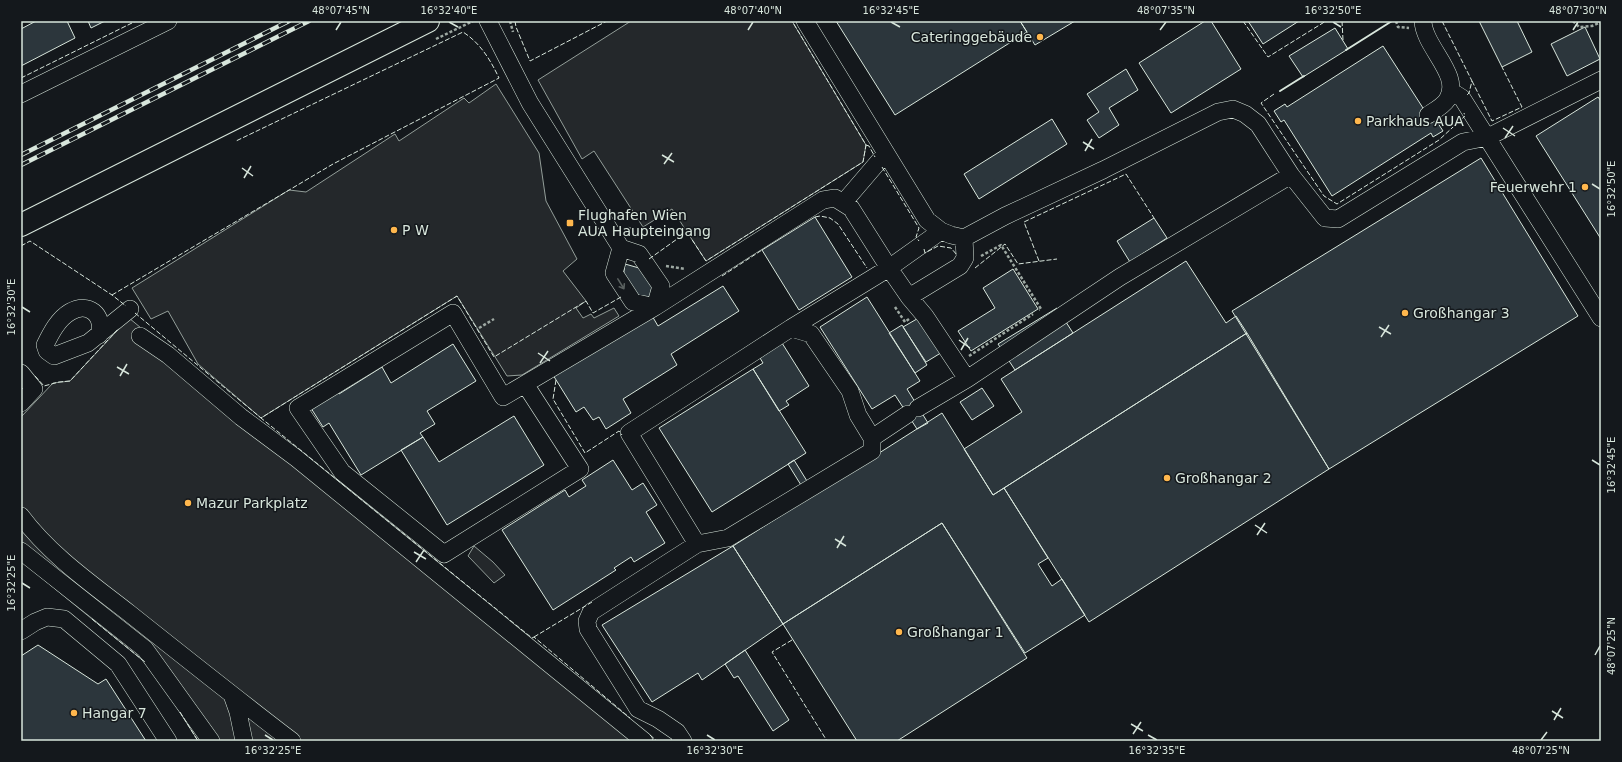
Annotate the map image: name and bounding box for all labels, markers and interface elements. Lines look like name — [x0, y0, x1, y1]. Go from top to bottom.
text: 48°07'45"N — [312, 5, 370, 16]
text: 16°32'40"E — [421, 5, 477, 16]
text: 48°07'40"N — [724, 5, 782, 16]
text: 16°32'45"E — [863, 5, 919, 16]
text: 48°07'35"N — [1137, 5, 1195, 16]
text: 16°32'50"E — [1305, 5, 1361, 16]
text: 48°07'30"N — [1549, 5, 1607, 16]
place label: Cateringgebäude — [911, 29, 1032, 45]
marker: Cateringgebäude — [1035, 32, 1045, 42]
place label: Parkhaus AUA — [1366, 113, 1464, 129]
marker: Parkhaus AUA — [1353, 116, 1363, 126]
text: 16°32'50"E — [1606, 161, 1617, 217]
place label: Feuerwehr 1 — [1490, 179, 1577, 195]
marker: Feuerwehr 1 — [1580, 182, 1590, 192]
place label: Flughafen Wien AUA Haupteingang — [578, 207, 711, 239]
marker: Flughafen Wien AUA Haupteingang — [565, 218, 575, 228]
place label: P W — [402, 222, 429, 238]
marker: P W — [389, 225, 399, 235]
one-way arrow — [617, 278, 625, 290]
text: 16°32'30"E — [6, 279, 17, 335]
place label: Großhangar 3 — [1413, 305, 1510, 321]
marker: Großhangar 3 — [1400, 308, 1410, 318]
text: 16°32'45"E — [1606, 437, 1617, 493]
place label: Großhangar 2 — [1175, 470, 1272, 486]
marker: Großhangar 2 — [1162, 473, 1172, 483]
place label: Mazur Parkplatz — [196, 495, 308, 511]
marker: Mazur Parkplatz — [183, 498, 193, 508]
text: 16°32'25"E — [6, 555, 17, 611]
text: 48°07'25"N — [1606, 617, 1617, 675]
place label: Großhangar 1 — [907, 624, 1004, 640]
marker: Großhangar 1 — [894, 627, 904, 637]
place label: Hangar 7 — [82, 705, 147, 721]
marker: Hangar 7 — [69, 708, 79, 718]
text: 16°32'25"E — [245, 745, 301, 756]
text: 16°32'30"E — [687, 745, 743, 756]
text: 16°32'35"E — [1129, 745, 1185, 756]
text: 48°07'25"N — [1512, 745, 1570, 756]

